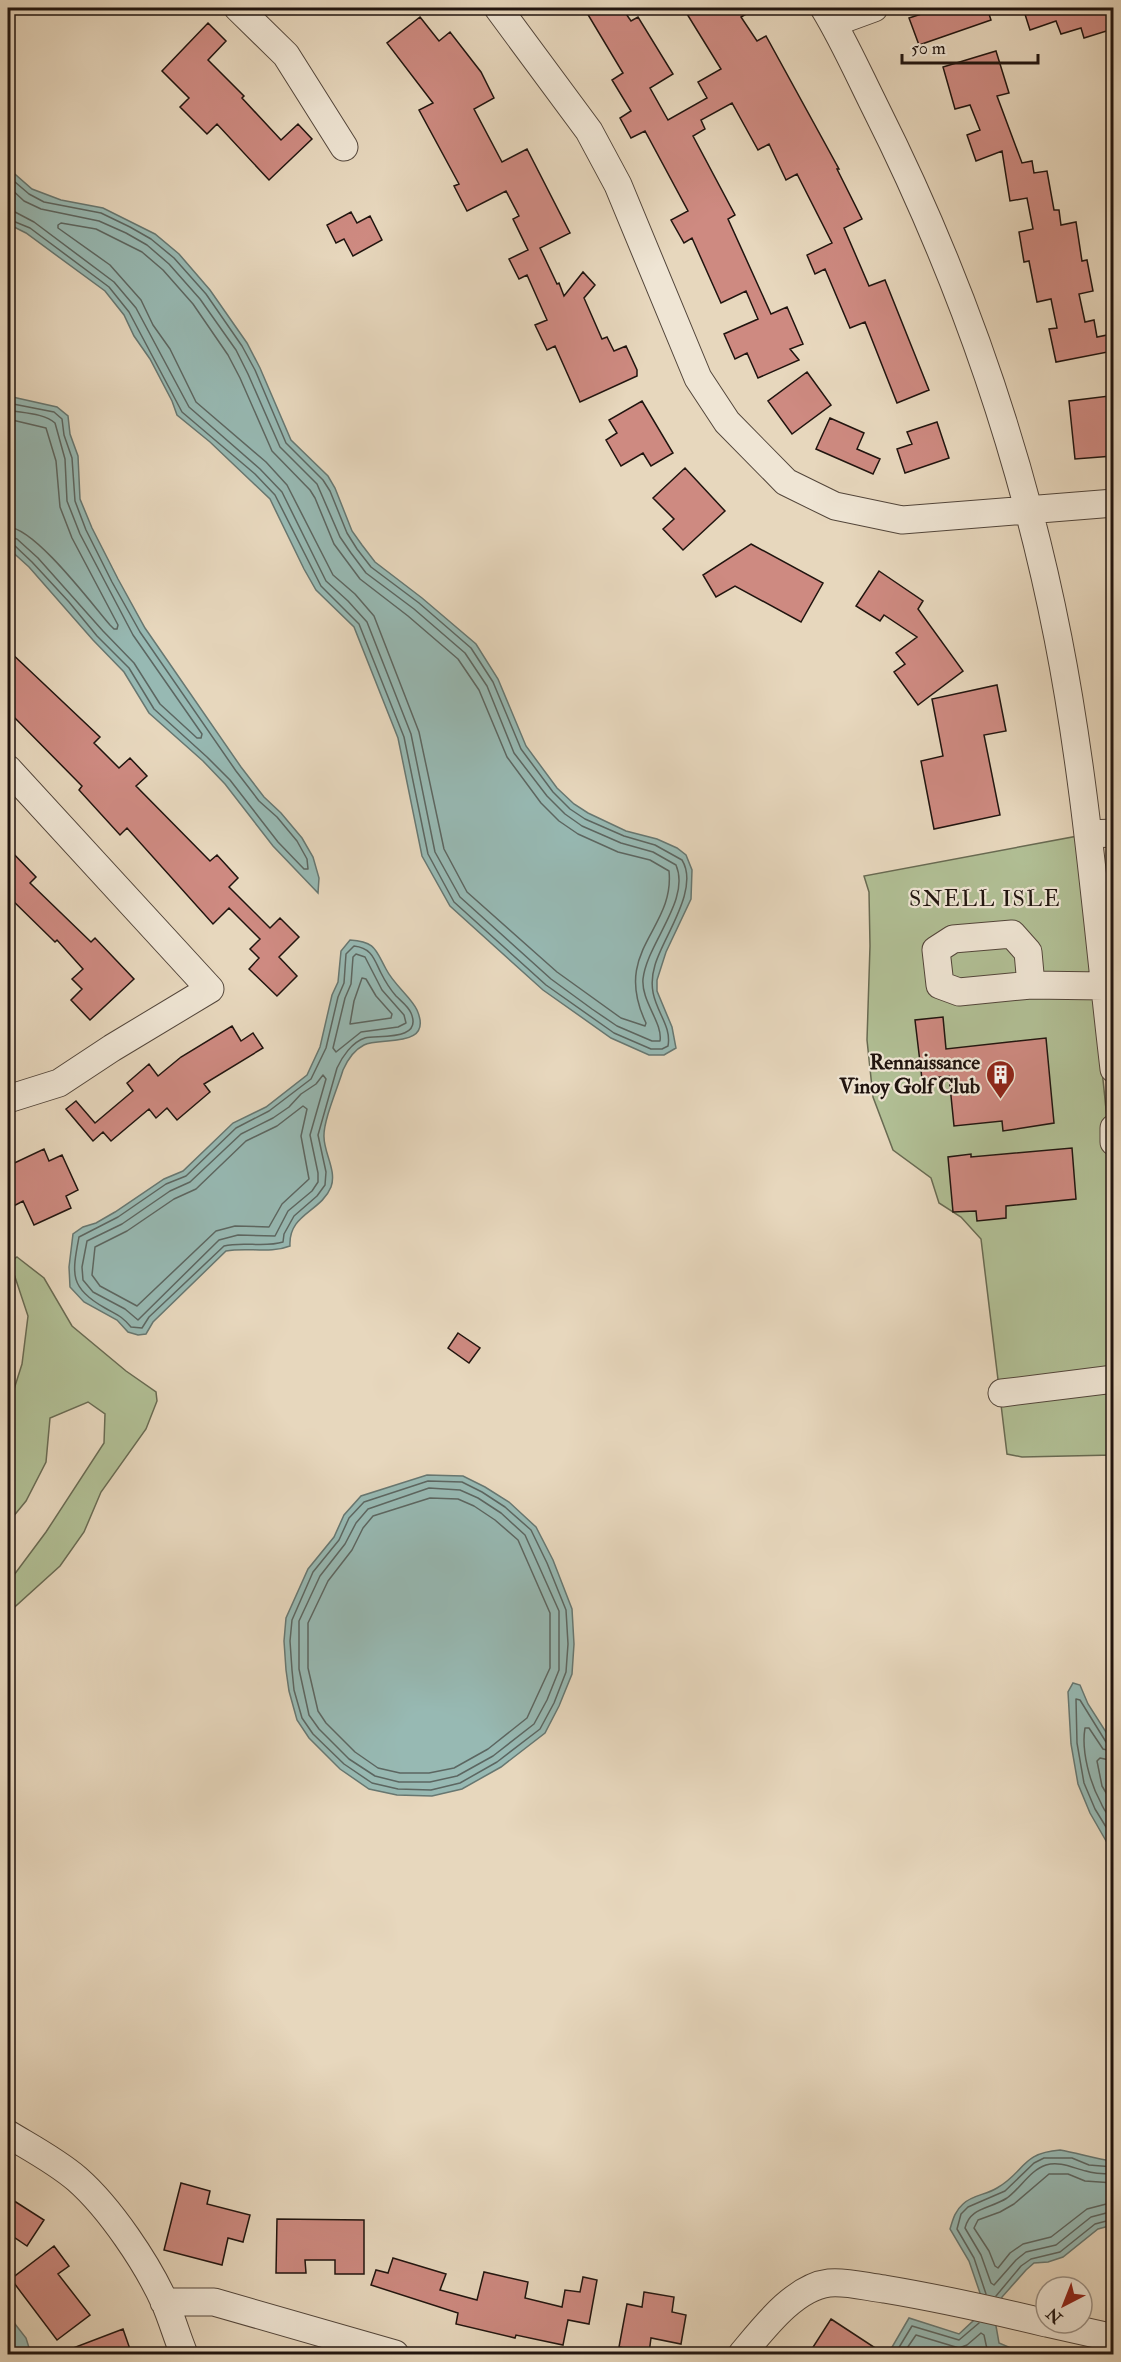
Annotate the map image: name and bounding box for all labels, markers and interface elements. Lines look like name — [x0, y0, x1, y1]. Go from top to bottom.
scale bar — [902, 27, 1038, 65]
text: 50 m — [911, 37, 946, 60]
district label: SNELL ISLE — [909, 885, 1061, 913]
place label: Rennaissance Vinoy Golf Club — [838, 1049, 981, 1100]
building icon: Rennaissance Vinoy Golf Club — [985, 1058, 1017, 1100]
north arrow — [1034, 2275, 1094, 2335]
text: N — [1042, 2303, 1067, 2328]

